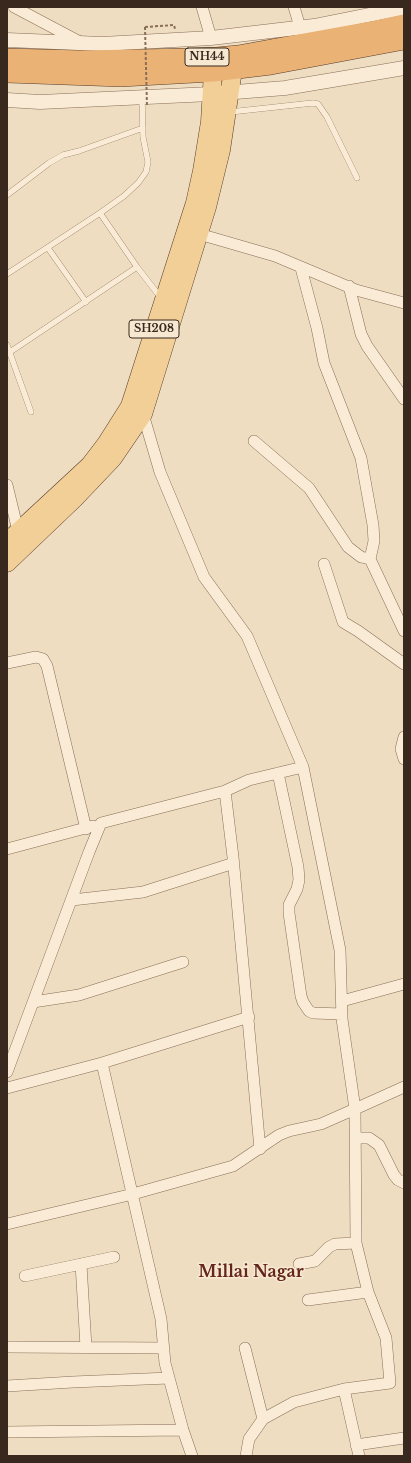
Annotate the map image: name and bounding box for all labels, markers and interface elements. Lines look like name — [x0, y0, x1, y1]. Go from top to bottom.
road number: NH44 — [185, 48, 229, 66]
road number: SH208 — [129, 320, 179, 338]
district label: Millai Nagar — [198, 1262, 304, 1282]

